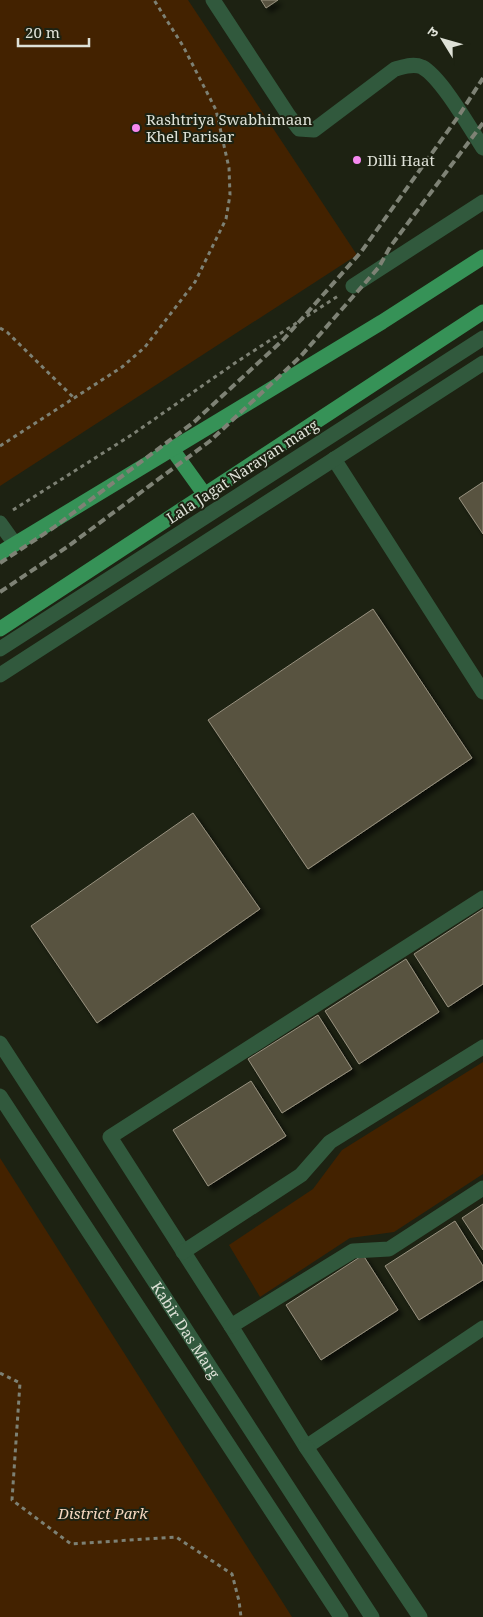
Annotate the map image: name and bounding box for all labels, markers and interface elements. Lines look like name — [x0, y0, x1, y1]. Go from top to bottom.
scale bar — [18, 15, 89, 47]
north arrow — [418, 15, 468, 65]
text: 20 m — [25, 22, 60, 42]
text: उ — [422, 22, 443, 41]
place label: Rashtriya Swabhimaan Khel Parisar — [146, 109, 313, 146]
marker: Rashtriya Swabhimaan Khel Parisar — [130, 122, 142, 134]
place label: Dilli Haat — [367, 150, 435, 170]
marker: Dilli Haat — [351, 154, 363, 166]
street label: Lala Jagat Narayan marg — [162, 414, 322, 528]
street label: Kabir Das Marg — [147, 1278, 225, 1382]
park label: District Park — [57, 1503, 148, 1523]

